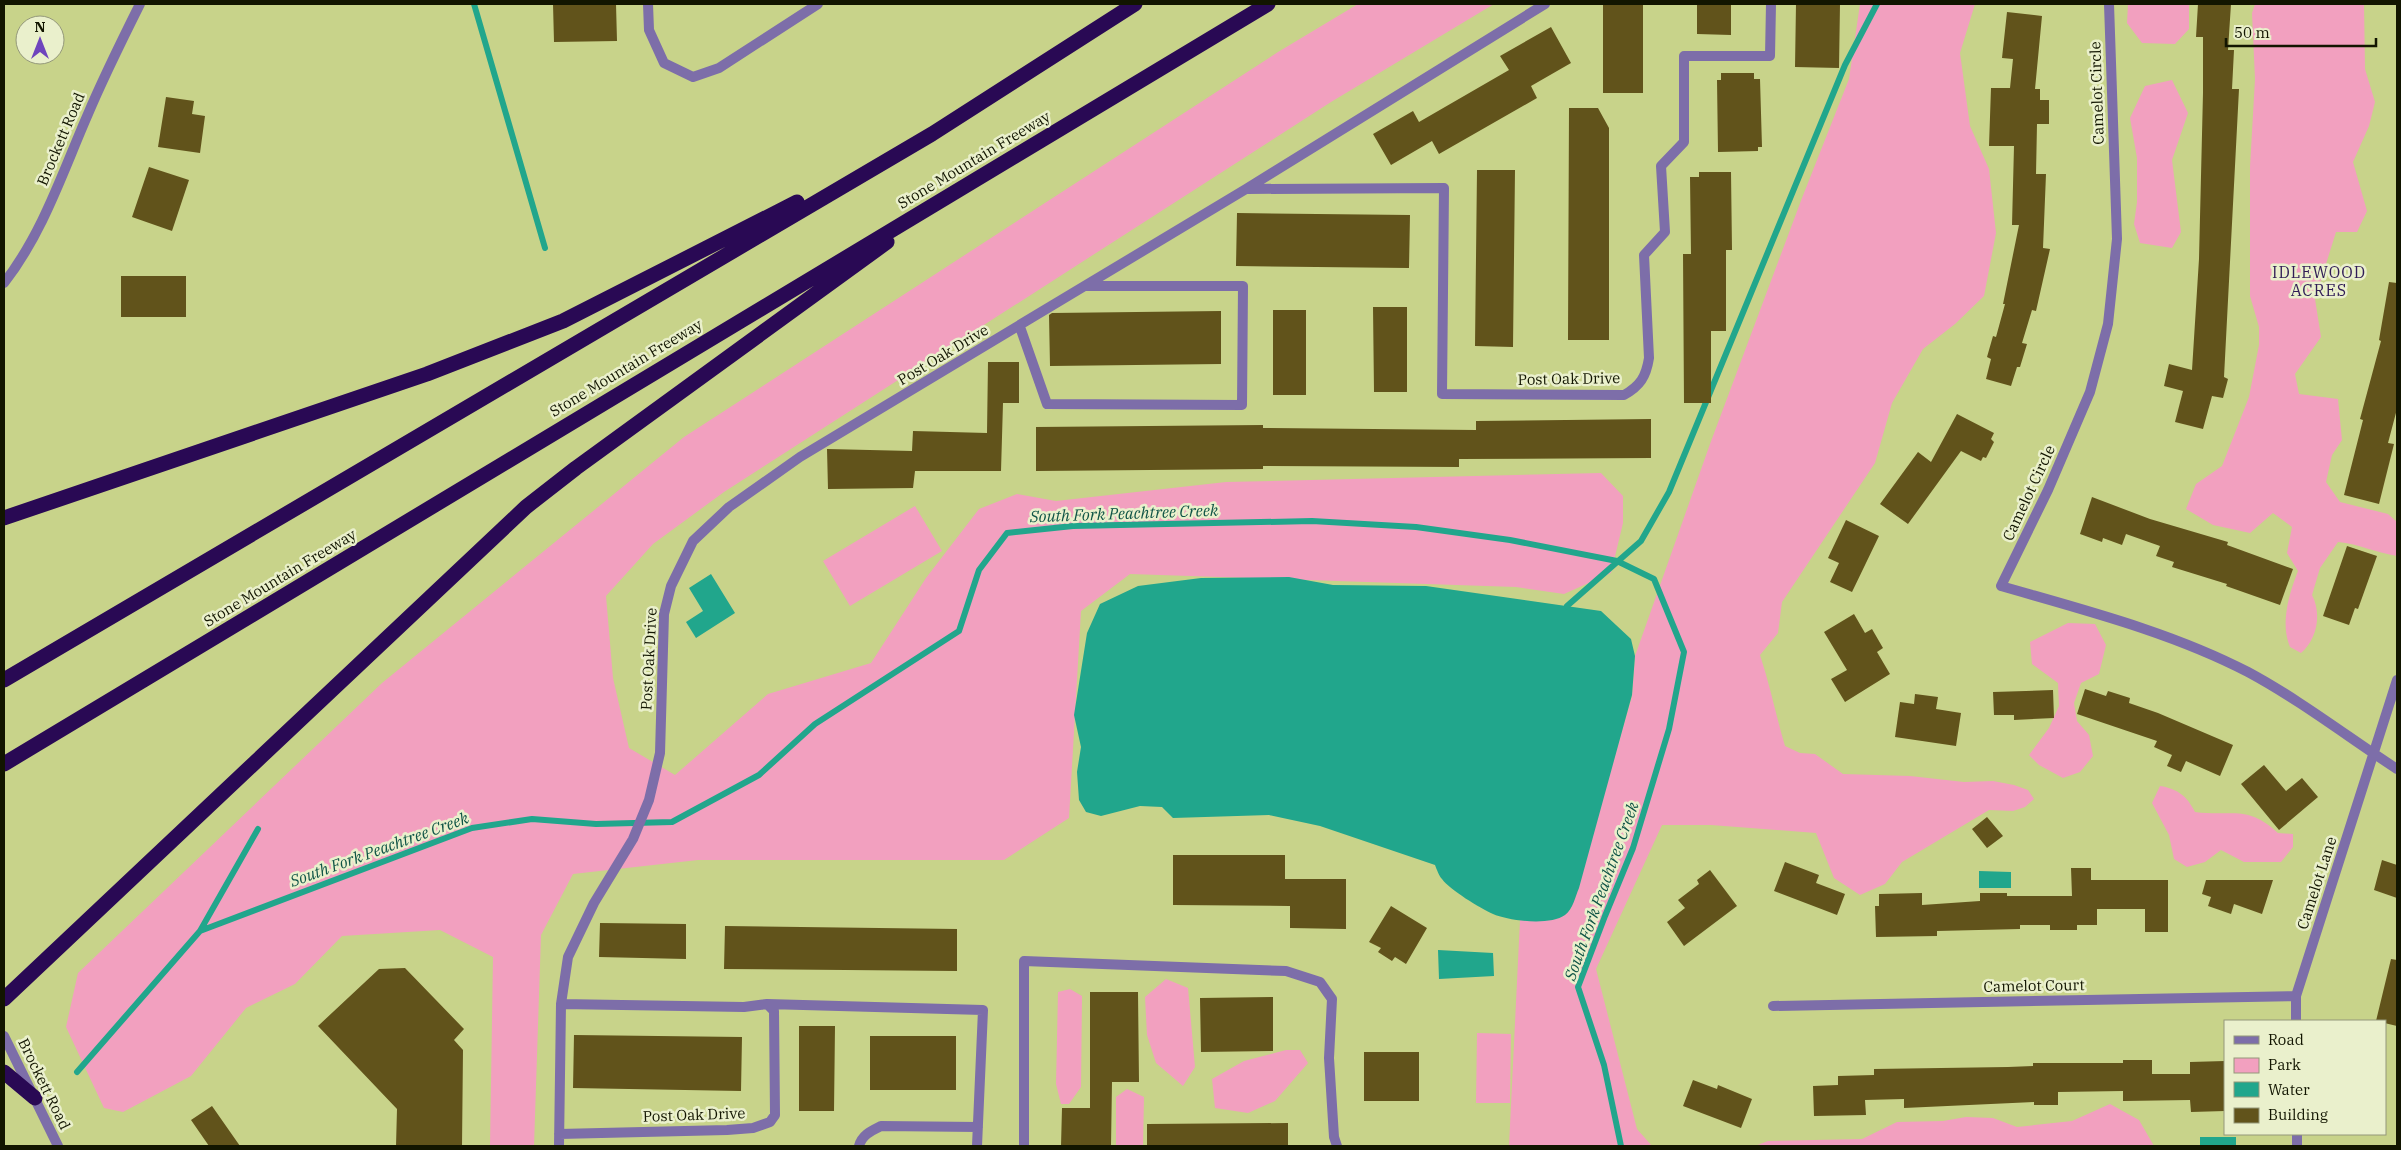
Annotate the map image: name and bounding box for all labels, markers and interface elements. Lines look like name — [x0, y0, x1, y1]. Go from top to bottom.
north arrow — [15, 15, 65, 65]
scale bar — [2226, 15, 2376, 47]
text: N — [34, 18, 46, 36]
text: 50 m — [2234, 23, 2270, 42]
street label: Camelot Circle — [2085, 41, 2108, 145]
street label: Brockett Road — [32, 89, 89, 188]
street label: Stone Mountain Freeway — [894, 106, 1054, 213]
district label: IDLEWOOD ACRES — [2272, 262, 2366, 300]
street label: Stone Mountain Freeway — [546, 314, 706, 421]
street label: Post Oak Drive — [894, 320, 992, 389]
street label: Post Oak Drive — [1518, 368, 1620, 389]
street label: Camelot Circle — [1998, 442, 2059, 544]
water label: South Fork Peachtree Creek — [1028, 500, 1219, 526]
street label: Stone Mountain Freeway — [200, 524, 360, 631]
street label: Post Oak Drive — [636, 607, 661, 711]
water label: South Fork Peachtree Creek — [1559, 798, 1643, 984]
water label: South Fork Peachtree Creek — [286, 807, 472, 891]
street label: Camelot Lane — [2293, 834, 2340, 932]
street label: Camelot Court — [1983, 975, 2085, 996]
legend — [2224, 1020, 2386, 1135]
text: Road — [2268, 1030, 2304, 1049]
street label: Brockett Road — [14, 1035, 75, 1133]
text: Park — [2268, 1055, 2301, 1074]
text: Water — [2268, 1080, 2310, 1099]
street label: Post Oak Drive — [642, 1103, 746, 1126]
text: Building — [2268, 1105, 2328, 1124]

